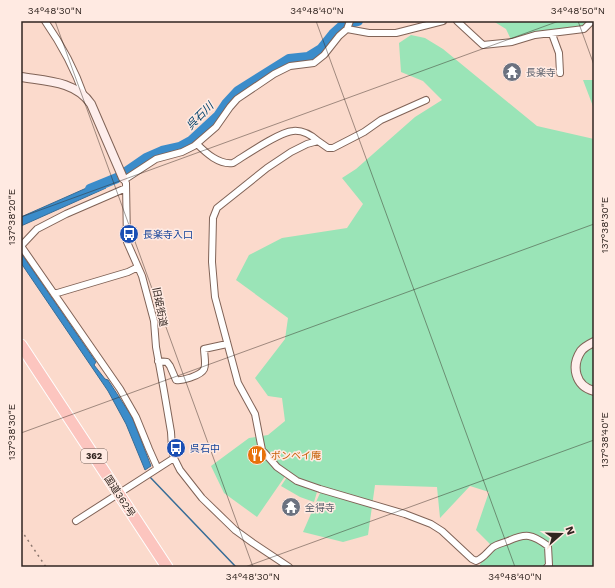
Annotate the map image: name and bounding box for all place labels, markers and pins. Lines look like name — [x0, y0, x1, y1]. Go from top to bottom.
temple icon: 長楽寺 — [501, 61, 523, 83]
place label: 長楽寺 — [526, 67, 556, 78]
bus stop icon: 長楽寺入口 — [118, 223, 140, 245]
place label: 長楽寺入口 — [143, 229, 193, 240]
bus stop icon: 呉石中 — [165, 437, 187, 459]
place label: 呉石中 — [190, 443, 220, 454]
restaurant icon: ボンベイ庵 — [246, 444, 268, 466]
place label: ボンベイ庵 — [271, 450, 321, 461]
temple icon: 全得寺 — [280, 496, 302, 518]
place label: 全得寺 — [305, 502, 335, 513]

